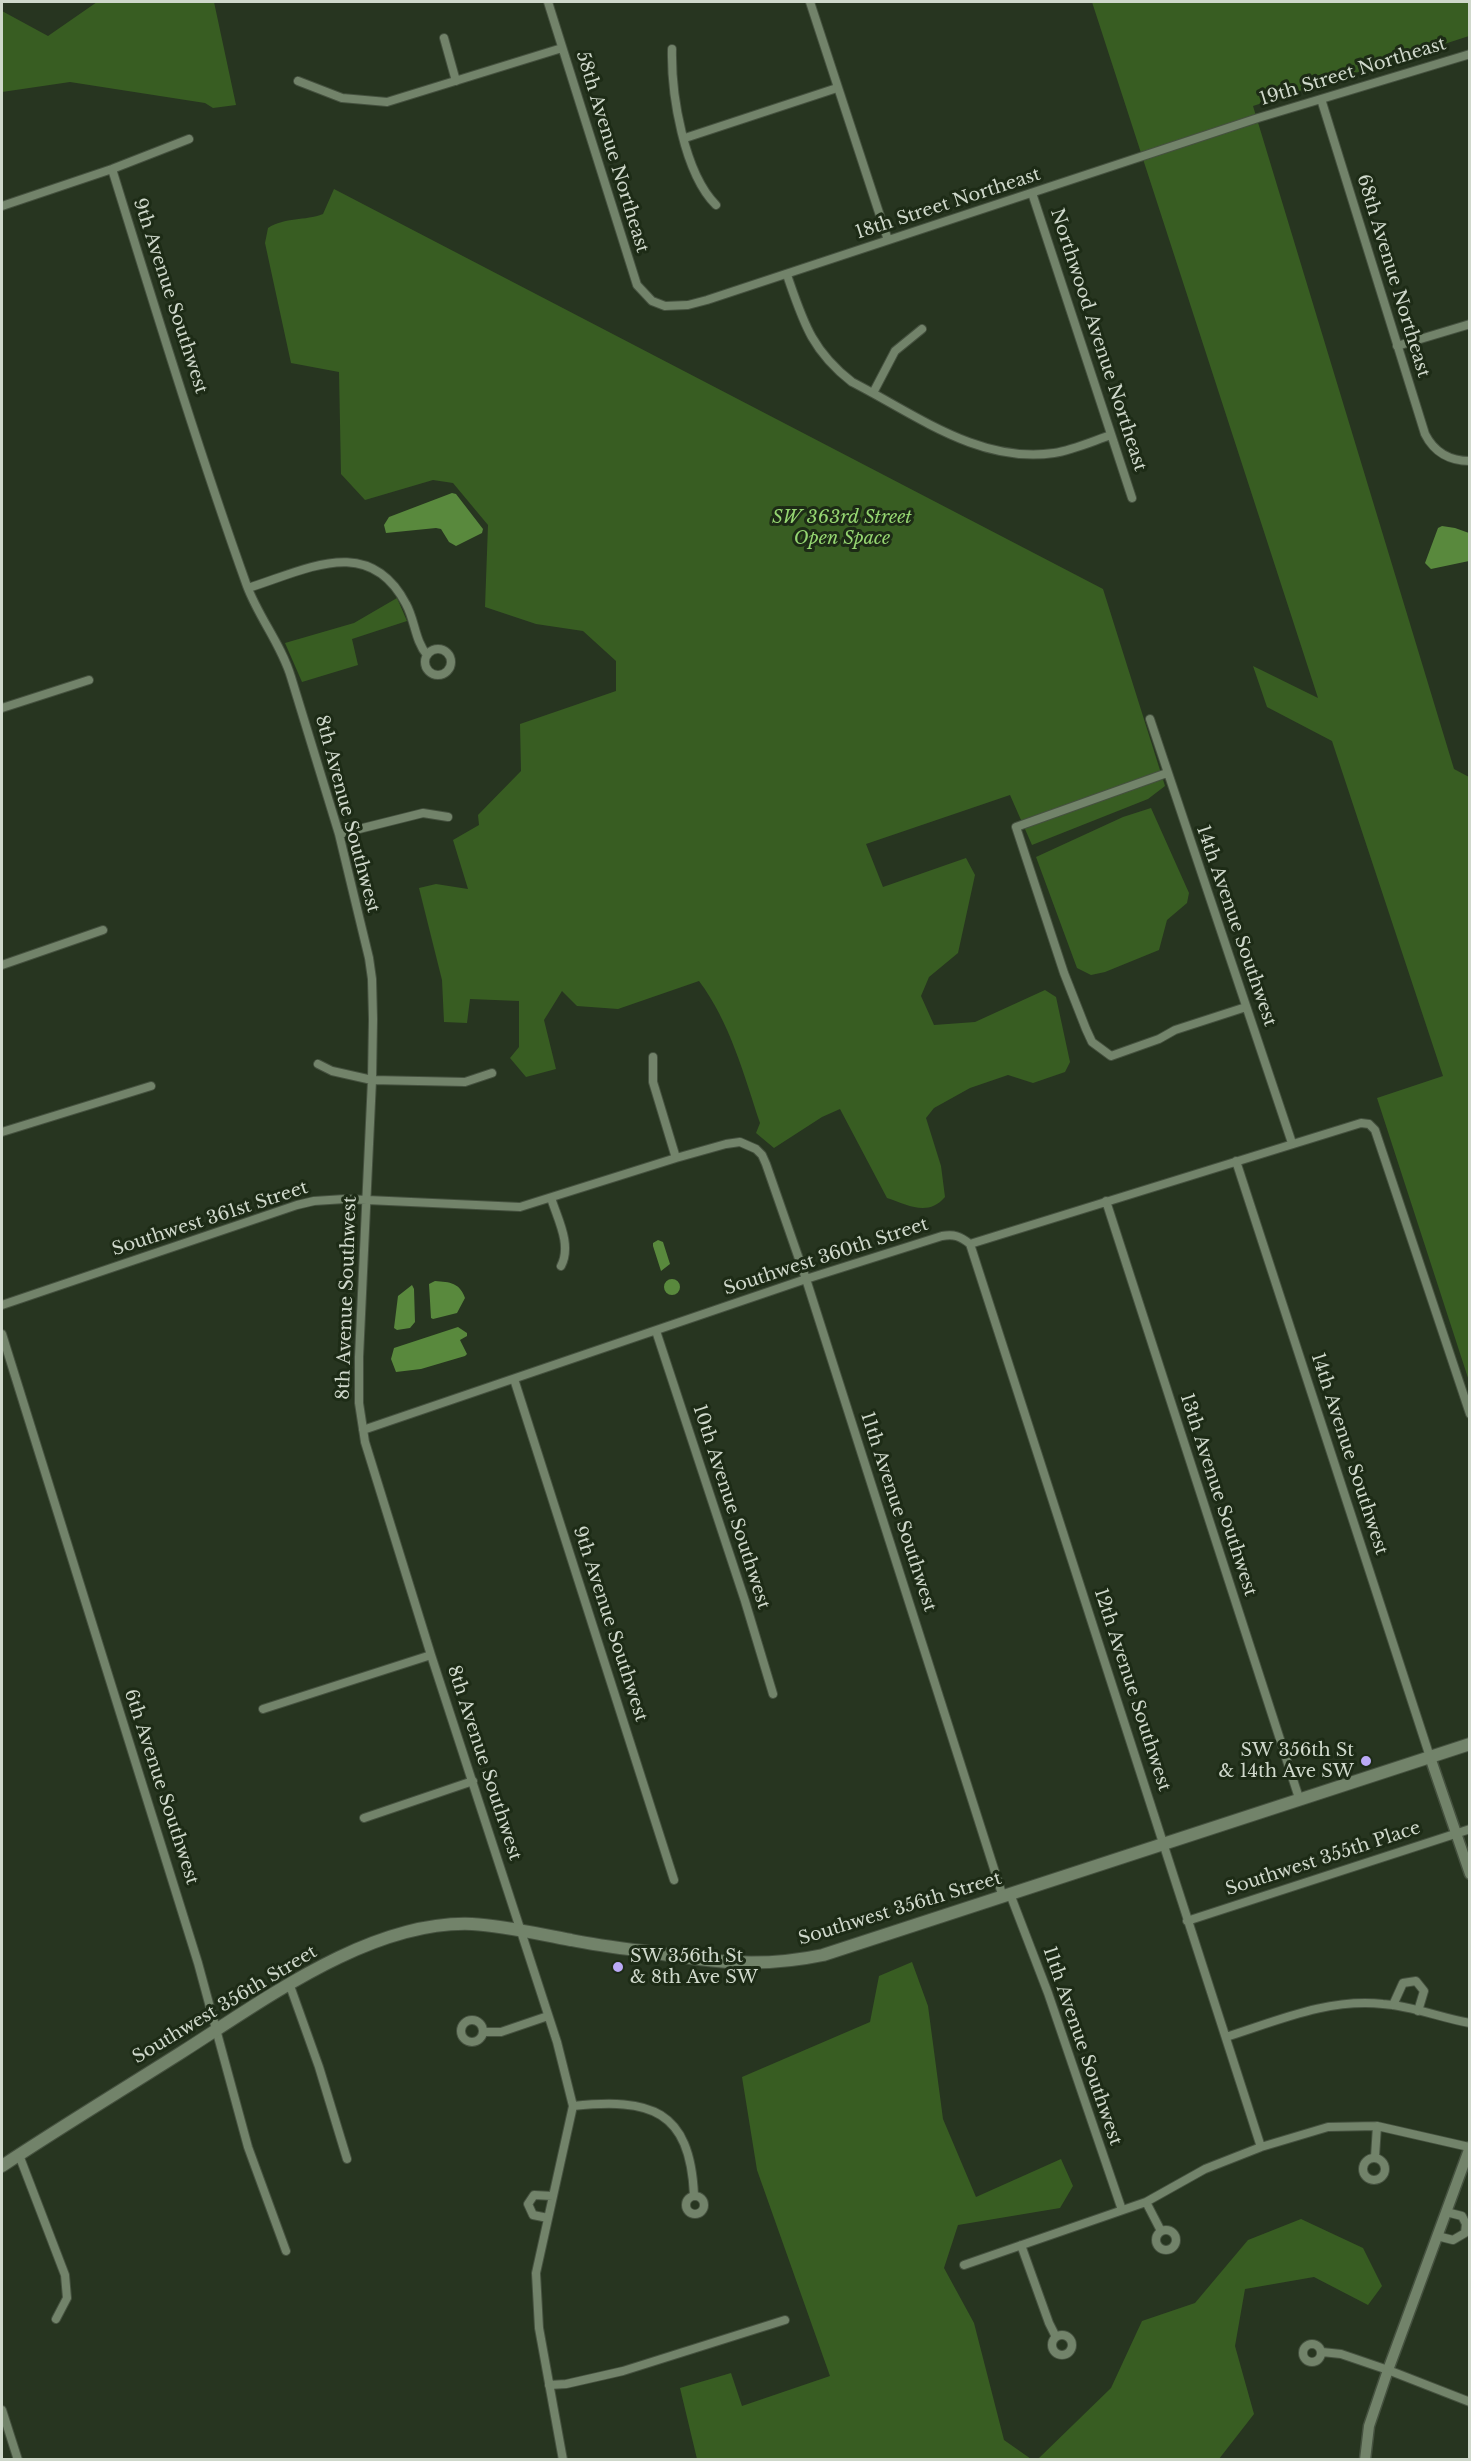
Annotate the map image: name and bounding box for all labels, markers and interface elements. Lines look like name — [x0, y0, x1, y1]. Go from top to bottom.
street label: 19th Street Northeast — [1257, 33, 1449, 111]
street label: 58th Avenue Northeast — [571, 49, 653, 255]
street label: 18th Street Northeast — [853, 164, 1043, 244]
street label: 68th Avenue Northeast — [1352, 172, 1434, 380]
street label: 9th Avenue Southwest — [128, 196, 212, 396]
street label: Northwood Avenue Northeast — [1045, 206, 1151, 474]
park label: SW 363rd Street Open Space — [772, 507, 912, 550]
street label: 8th Avenue Southwest — [310, 713, 384, 915]
street label: 14th Avenue Southwest — [1191, 823, 1281, 1029]
street label: Southwest 361st Street — [109, 1177, 311, 1261]
street label: 8th Avenue Southwest — [333, 1196, 361, 1400]
street label: Southwest 360th Street — [721, 1214, 931, 1300]
street label: 14th Avenue Southwest — [1306, 1350, 1392, 1558]
street label: 13th Avenue Southwest — [1175, 1391, 1261, 1599]
street label: 10th Avenue Southwest — [688, 1402, 774, 1612]
street label: 11th Avenue Southwest — [855, 1409, 941, 1615]
street label: 9th Avenue Southwest — [568, 1524, 652, 1724]
street label: 12th Avenue Southwest — [1089, 1586, 1175, 1794]
street label: 8th Avenue Southwest — [442, 1663, 526, 1863]
street label: 6th Avenue Southwest — [119, 1687, 203, 1887]
place label: SW 356th St & 14th Ave SW — [1219, 1740, 1354, 1782]
marker: SW 356th St & 14th Ave SW — [1359, 1754, 1373, 1768]
street label: Southwest 355th Place — [1223, 1817, 1423, 1901]
street label: Southwest 356th Street — [796, 1868, 1004, 1950]
street label: Southwest 356th Street — [129, 1941, 321, 2069]
street label: 11th Avenue Southwest — [1038, 1944, 1126, 2148]
place label: SW 356th St & 8th Ave SW — [630, 1946, 758, 1988]
marker: SW 356th St & 8th Ave SW — [611, 1960, 625, 1974]

